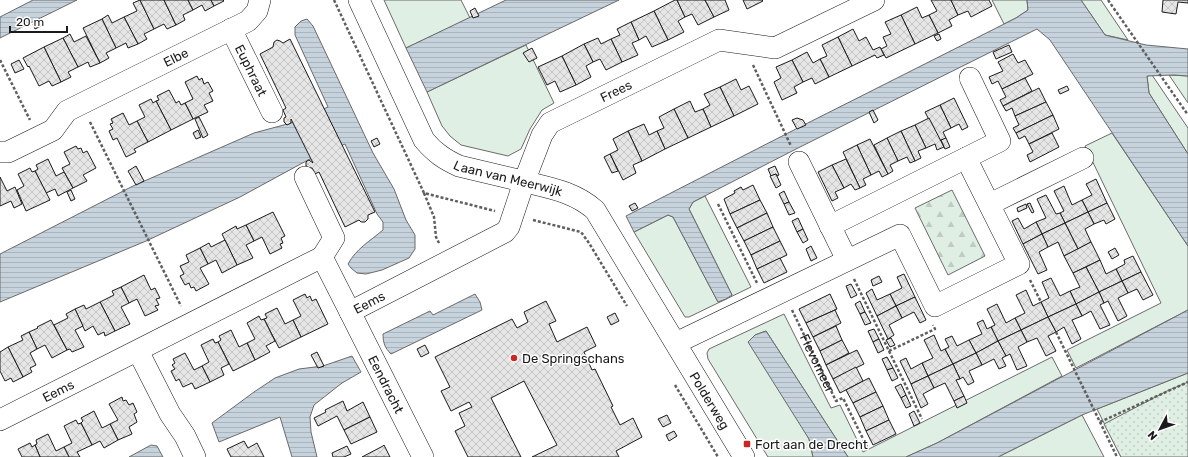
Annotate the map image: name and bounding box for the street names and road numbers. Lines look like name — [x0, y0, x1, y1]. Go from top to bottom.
street label: Euphraat — [232, 42, 270, 99]
street label: Elbe — [161, 45, 191, 70]
street label: Frees — [598, 77, 635, 105]
street label: Laan van Meerwijk — [451, 158, 564, 199]
street label: Eems — [351, 288, 388, 317]
street label: Flevomeer — [797, 332, 838, 395]
street label: Eendracht — [365, 353, 407, 416]
street label: Polderweg — [686, 369, 732, 433]
street label: Eems — [40, 377, 77, 405]

